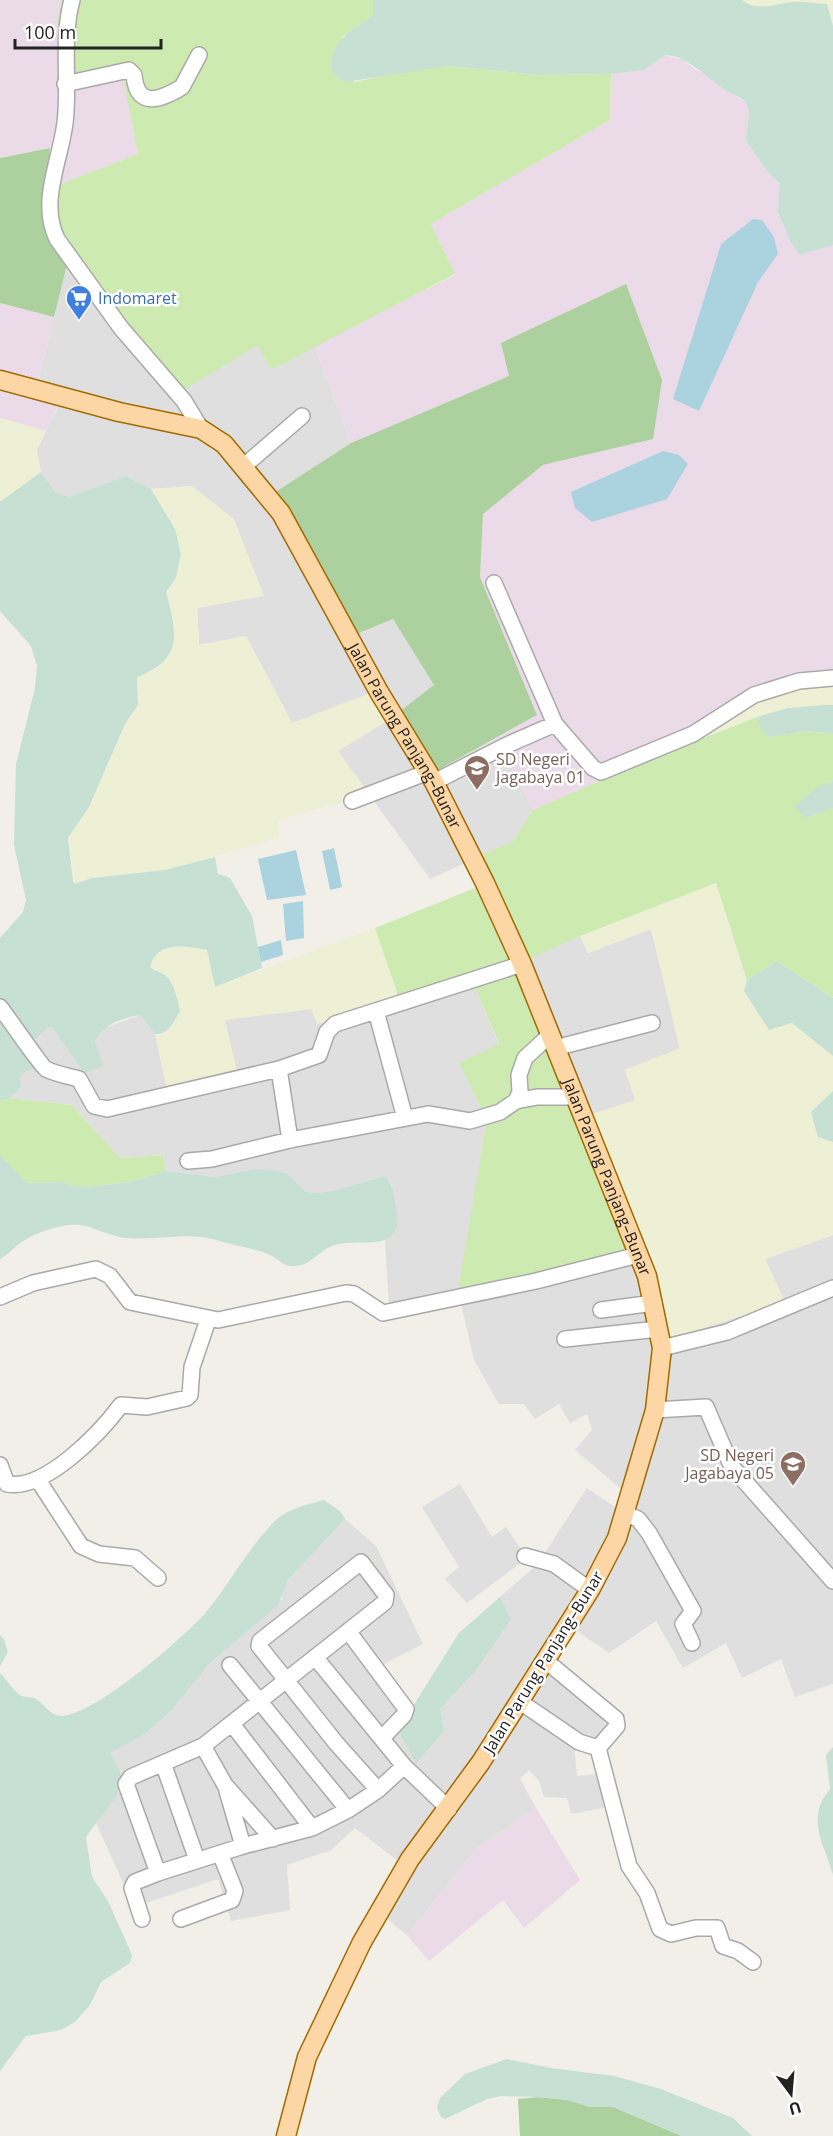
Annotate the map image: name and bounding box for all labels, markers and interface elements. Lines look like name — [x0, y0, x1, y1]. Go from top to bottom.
scale bar — [15, 12, 160, 50]
text: 100 m — [24, 20, 76, 44]
supermarket icon: Indomaret — [64, 283, 94, 321]
place label: Indomaret — [98, 287, 177, 309]
street label: Jalan Parung Panjang–Bunar — [342, 637, 467, 833]
place label: SD Negeri Jagabaya 01 — [494, 748, 585, 788]
school or university icon: SD Negeri Jagabaya 01 — [462, 753, 492, 791]
street label: Jalan Parung Panjang–Bunar — [557, 1073, 657, 1279]
place label: SD Negeri Jagabaya 05 — [683, 1444, 774, 1484]
school or university icon: SD Negeri Jagabaya 05 — [778, 1449, 808, 1487]
street label: Jalan Parung Panjang–Bunar — [477, 1566, 608, 1759]
north arrow — [761, 2064, 821, 2124]
text: U — [786, 2096, 804, 2121]

